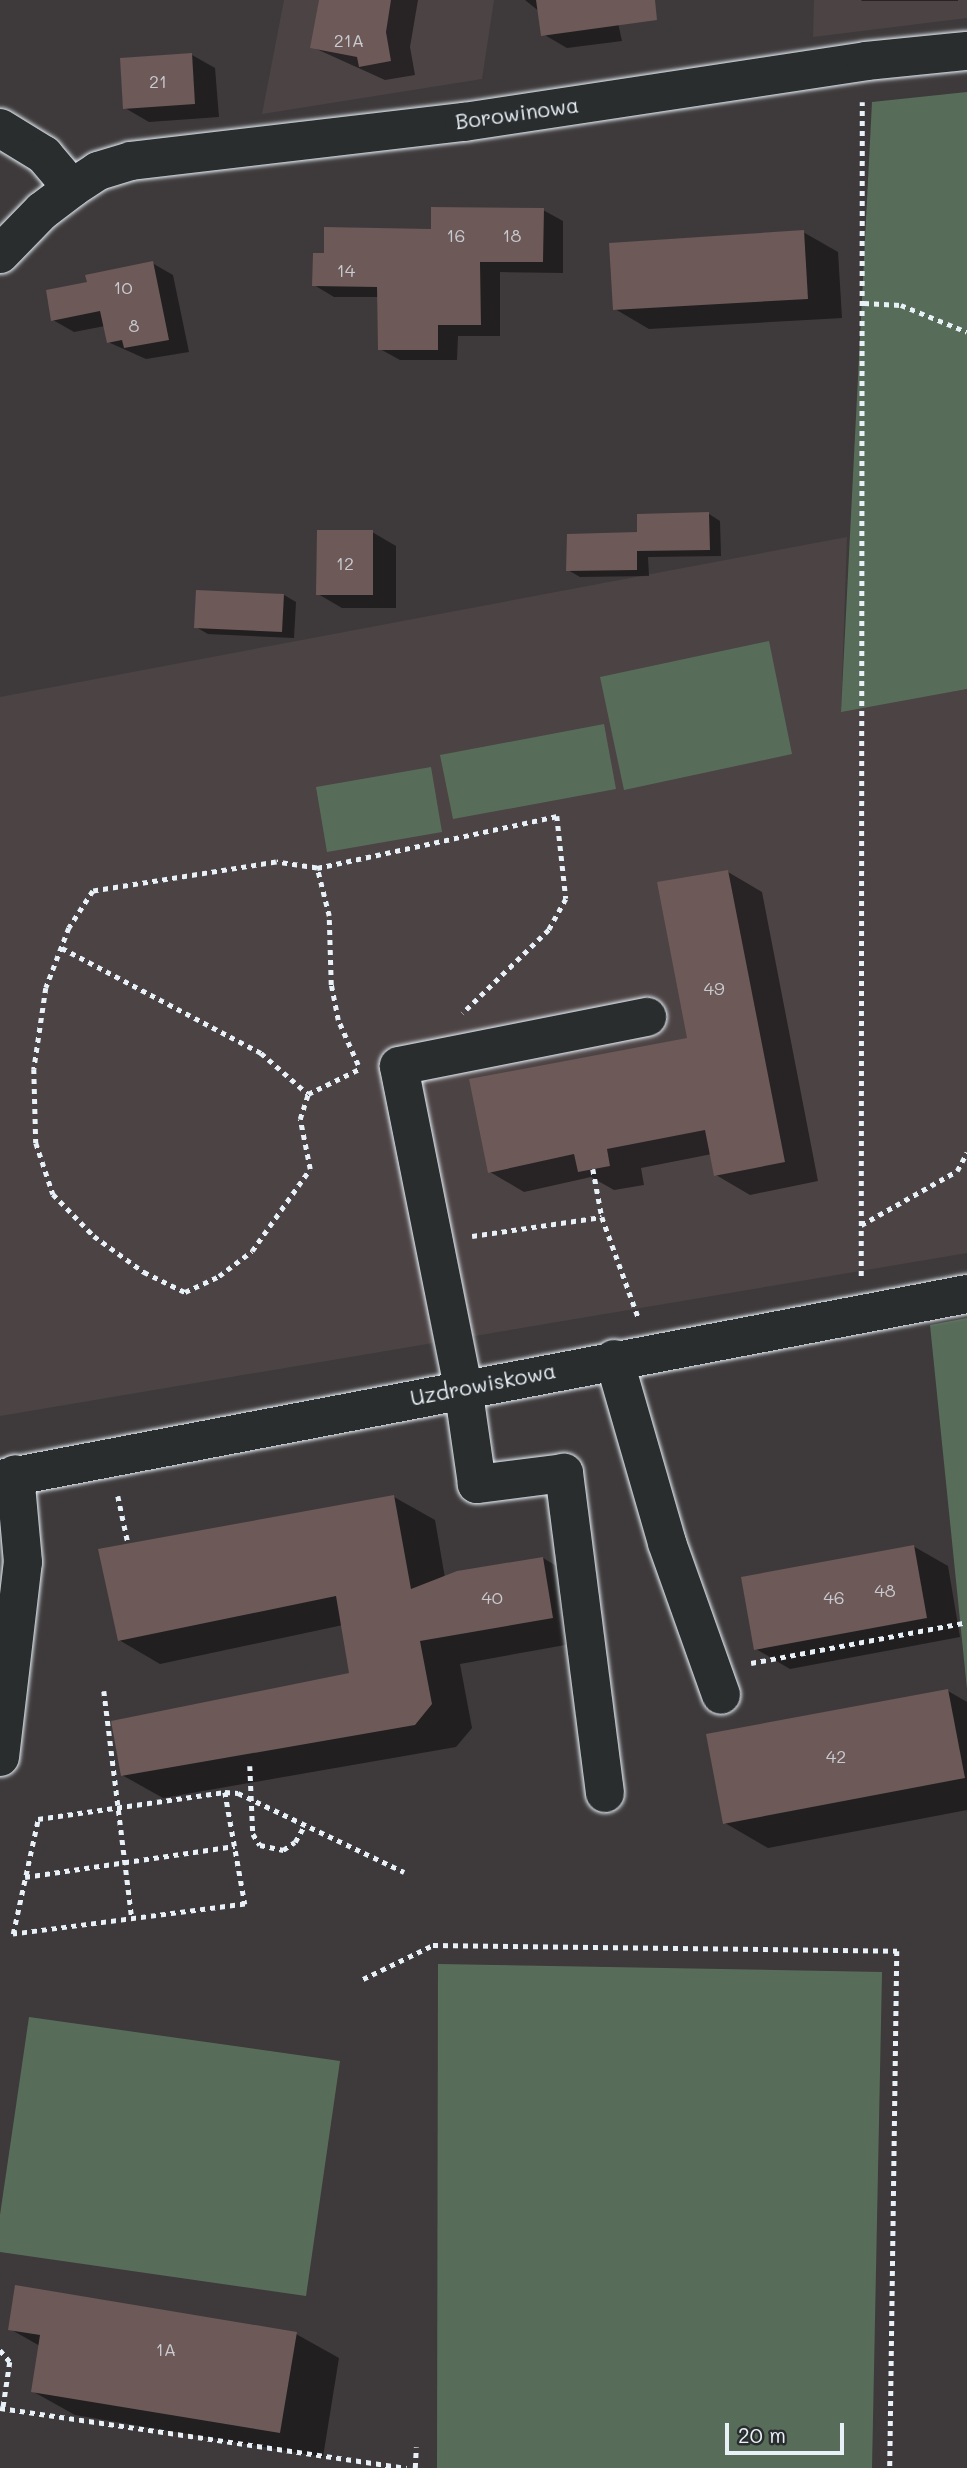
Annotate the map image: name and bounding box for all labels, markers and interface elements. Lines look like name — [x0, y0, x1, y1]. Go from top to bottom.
house number: 21A — [334, 29, 364, 51]
house number: 21 — [149, 70, 167, 92]
street label: Borowinowa — [454, 92, 580, 134]
house number: 16 — [447, 224, 465, 246]
house number: 18 — [503, 224, 521, 246]
house number: 14 — [337, 259, 355, 281]
house number: 10 — [113, 276, 133, 298]
house number: 8 — [129, 314, 139, 336]
house number: 12 — [336, 552, 354, 574]
house number: 49 — [703, 977, 725, 999]
street label: Uzdrowiskowa — [408, 1358, 558, 1410]
house number: 48 — [874, 1579, 896, 1601]
house number: 40 — [481, 1586, 503, 1608]
house number: 46 — [823, 1586, 845, 1608]
house number: 42 — [826, 1745, 846, 1767]
house number: 1A — [156, 2338, 176, 2360]
scale bar — [729, 2408, 848, 2452]
text: 20 m — [738, 2421, 786, 2448]

